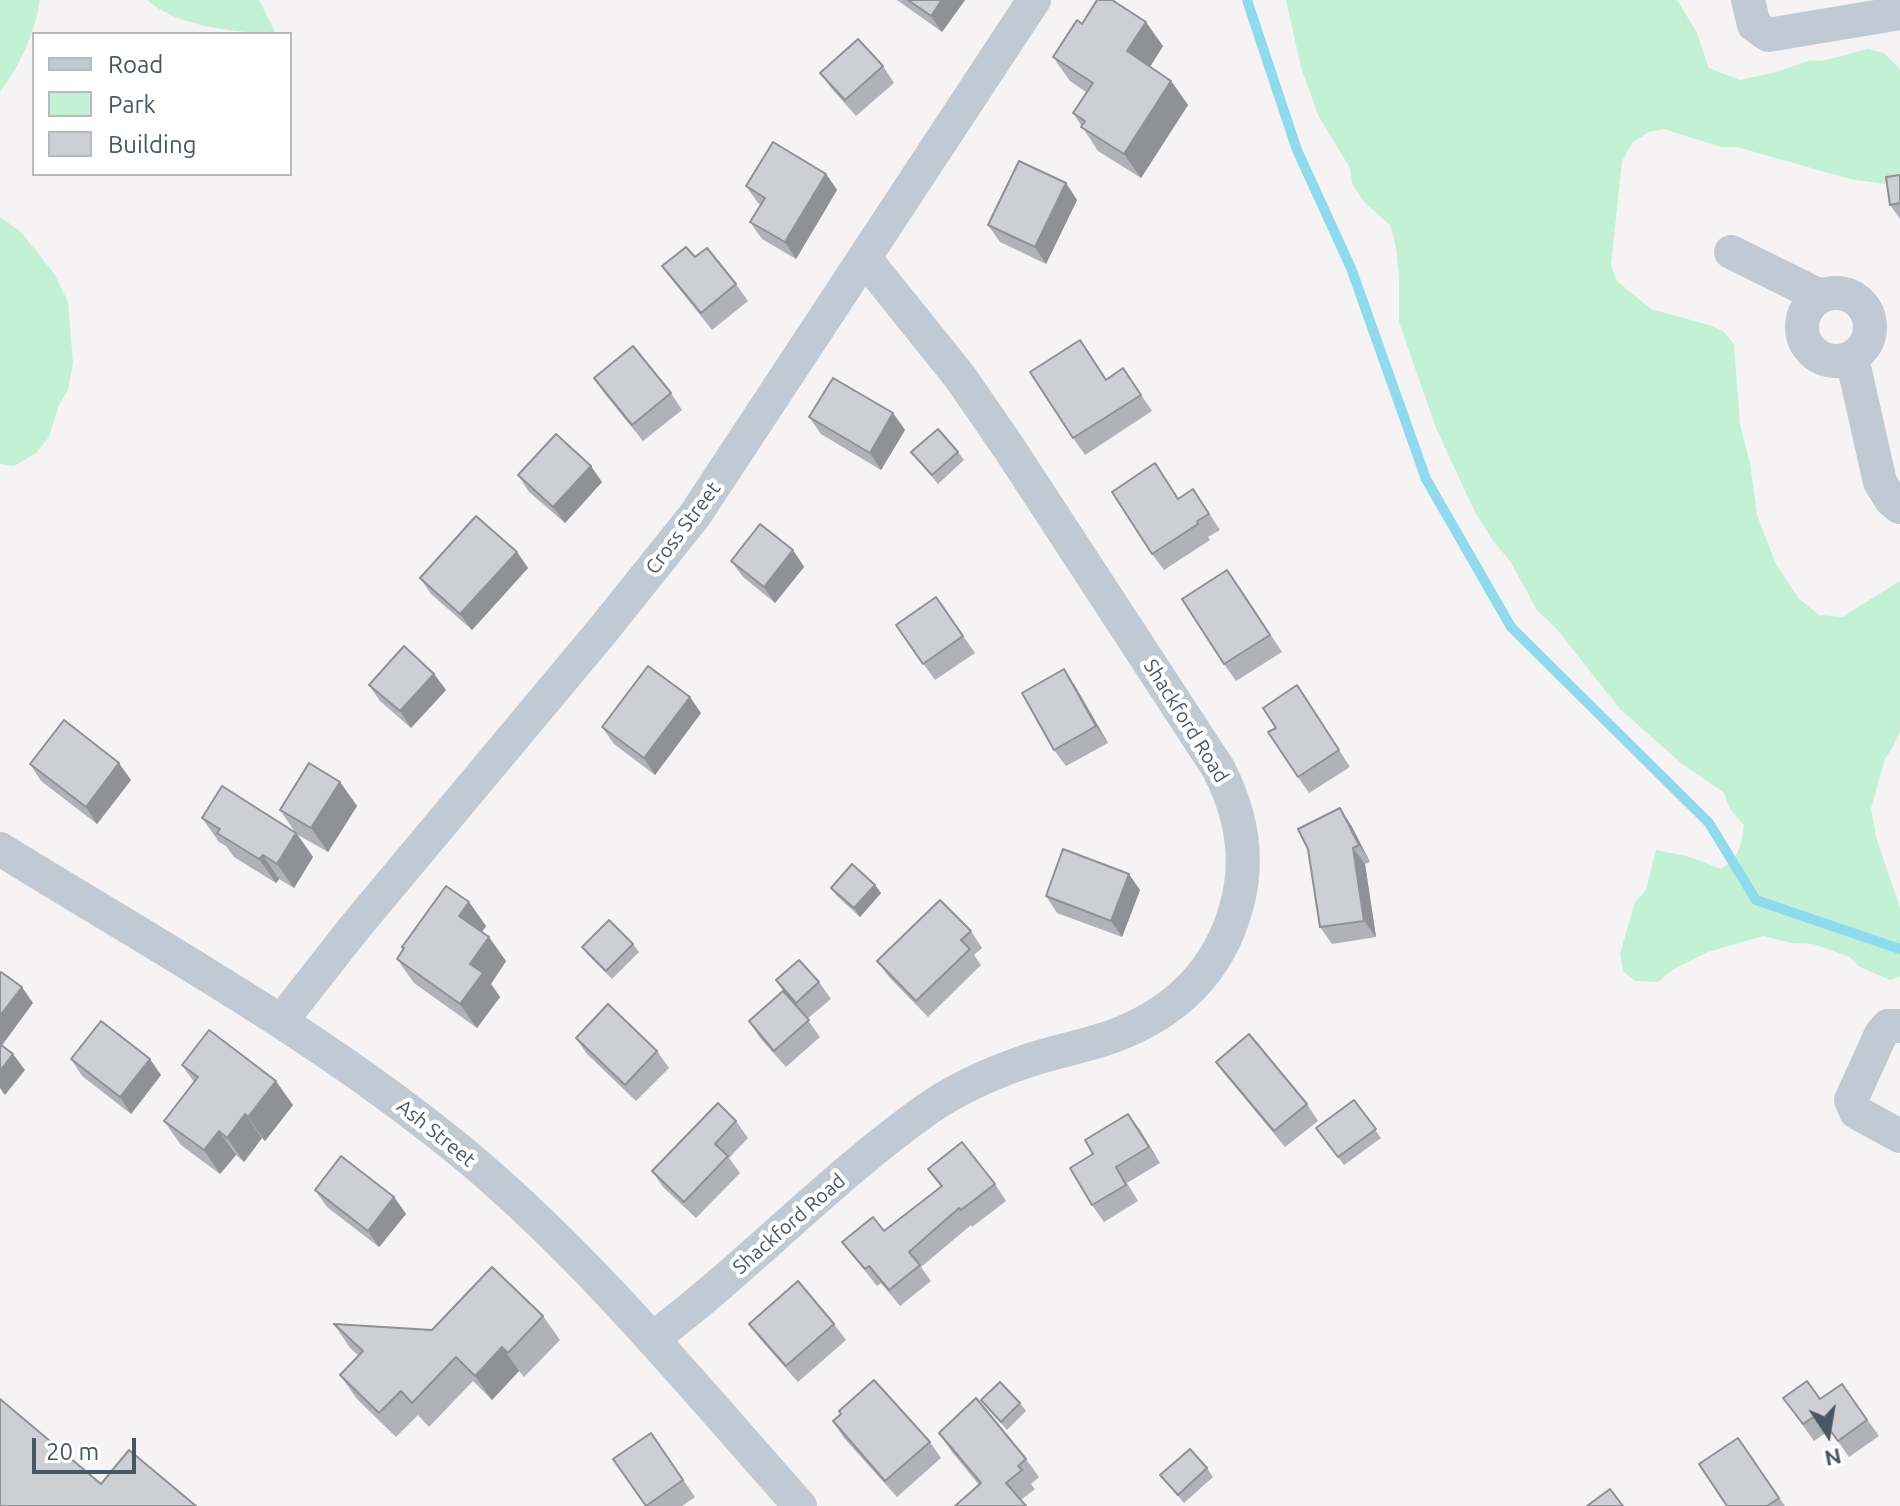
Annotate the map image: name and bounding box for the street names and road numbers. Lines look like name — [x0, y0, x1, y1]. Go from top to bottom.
street label: Cross Street — [641, 477, 725, 579]
street label: Shackford Road — [1139, 655, 1233, 787]
street label: Ash Street — [392, 1094, 480, 1172]
street label: Shackford Road — [728, 1169, 850, 1279]

